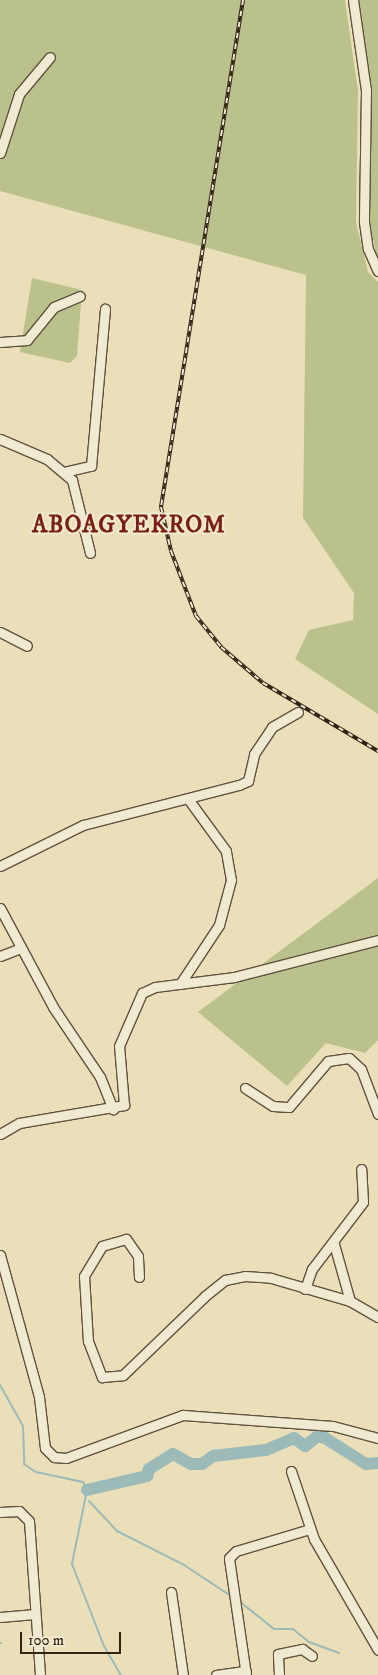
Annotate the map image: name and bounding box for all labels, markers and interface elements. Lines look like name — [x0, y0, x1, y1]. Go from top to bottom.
district label: ABOAGYEKROM — [31, 512, 227, 540]
scale bar — [22, 1622, 124, 1654]
text: 100 m — [28, 1631, 64, 1650]

